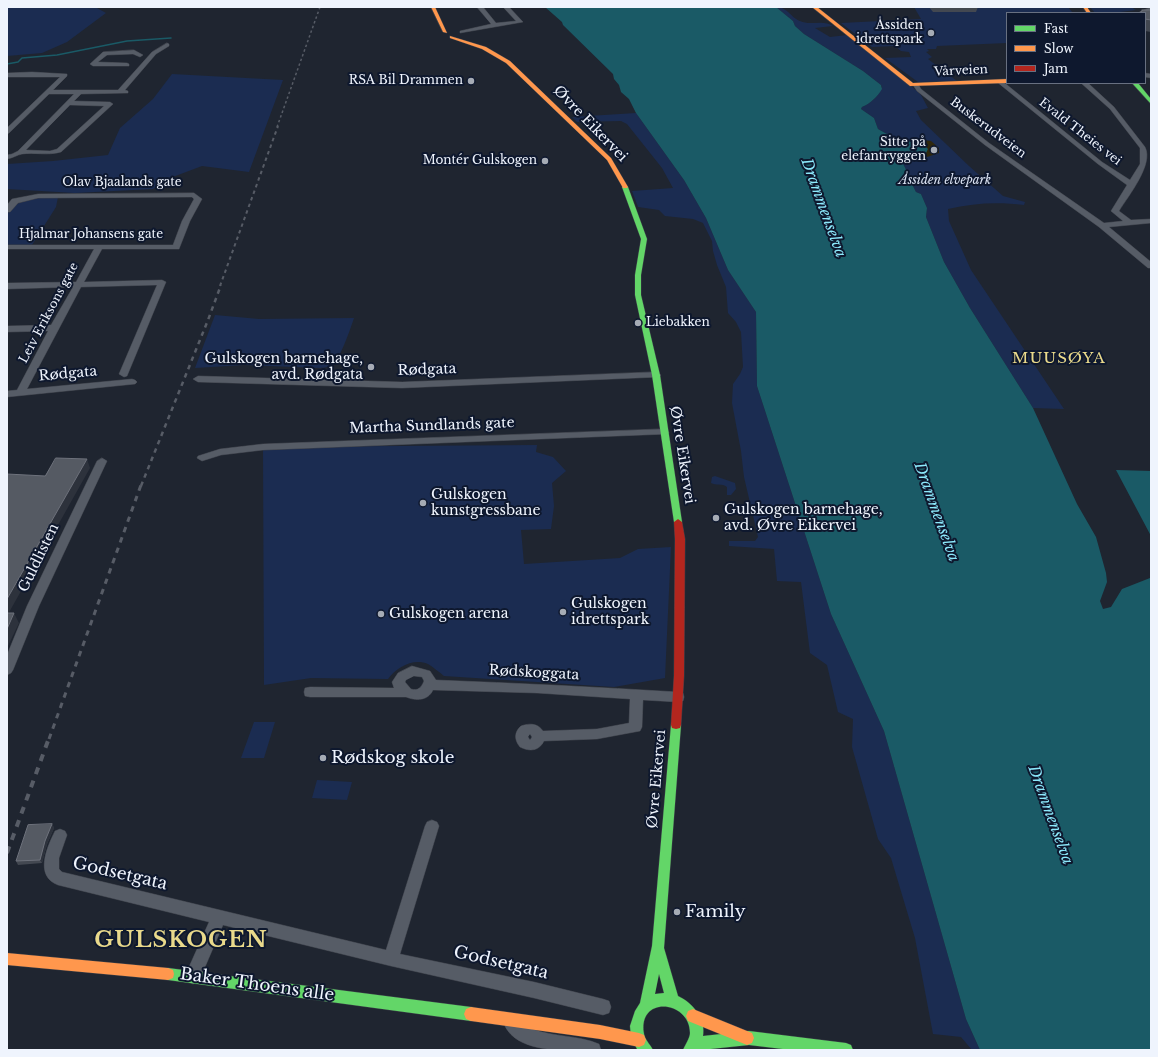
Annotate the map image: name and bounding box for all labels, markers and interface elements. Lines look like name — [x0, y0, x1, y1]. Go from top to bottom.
legend — [1006, 12, 1146, 84]
place label: Åssiden idrettspark — [856, 19, 923, 47]
text: Fast — [1044, 21, 1068, 36]
marker: Åssiden idrettspark — [926, 28, 936, 38]
text: Slow — [1044, 41, 1073, 56]
text: Jam — [1044, 61, 1068, 76]
street label: Vårveien — [934, 62, 988, 80]
place label: RSA Bil Drammen — [349, 74, 463, 88]
marker: RSA Bil Drammen — [466, 76, 476, 86]
street label: Øvre Eikervei — [550, 83, 630, 165]
street label: Buskerudveien — [947, 95, 1029, 161]
street label: Evald Theies vei — [1036, 95, 1124, 169]
place label: Sitte på elefantryggen — [841, 136, 926, 164]
marker: Sitte på elefantryggen — [929, 145, 939, 155]
place label: Montér Gulskogen — [423, 154, 537, 168]
marker: Montér Gulskogen — [540, 156, 550, 166]
water label: Drammenselva — [797, 156, 849, 260]
park label: Åssiden elvepark — [899, 174, 991, 188]
street label: Olav Bjaalands gate — [62, 176, 182, 190]
street label: Hjalmar Johansens gate — [19, 228, 163, 242]
street label: Leiv Eriksons gate — [16, 260, 82, 366]
place label: Liebakken — [646, 316, 710, 330]
marker: Liebakken — [633, 318, 643, 328]
district label: MUUSØYA — [1012, 350, 1106, 368]
place label: Gulskogen barnehage, avd. Rødgata — [204, 351, 363, 384]
street label: Rødgata — [397, 361, 457, 379]
marker: Gulskogen barnehage, avd. Rødgata — [366, 362, 376, 372]
street label: Rødgata — [38, 363, 98, 385]
street label: Øvre Eikervei — [666, 405, 698, 505]
street label: Martha Sundlands gate — [349, 415, 515, 437]
water label: Drammenselva — [910, 460, 962, 564]
place label: Gulskogen kunstgressbane — [431, 487, 541, 520]
marker: Gulskogen kunstgressbane — [418, 498, 428, 508]
place label: Gulskogen barnehage, avd. Øvre Eikervei — [724, 502, 883, 534]
marker: Gulskogen barnehage, avd. Øvre Eikervei — [711, 513, 721, 523]
street label: Guldlisten — [15, 521, 63, 595]
place label: Gulskogen idrettspark — [571, 596, 649, 628]
place label: Gulskogen arena — [389, 606, 508, 622]
marker: Gulskogen idrettspark — [558, 607, 568, 617]
marker: Gulskogen arena — [376, 609, 386, 619]
street label: Rødskoggata — [488, 662, 580, 684]
street label: Øvre Eikervei — [644, 729, 670, 829]
place label: Rødskog skole — [331, 748, 455, 768]
marker: Rødskog skole — [318, 753, 328, 763]
water label: Drammenselva — [1024, 763, 1076, 867]
street label: Godsetgata — [71, 853, 169, 895]
place label: Family — [685, 902, 746, 922]
marker: Family — [672, 907, 682, 917]
district label: GULSKOGEN — [94, 928, 268, 954]
street label: Godsetgata — [452, 942, 550, 984]
street label: Baker Thoens alle — [178, 964, 336, 1006]

